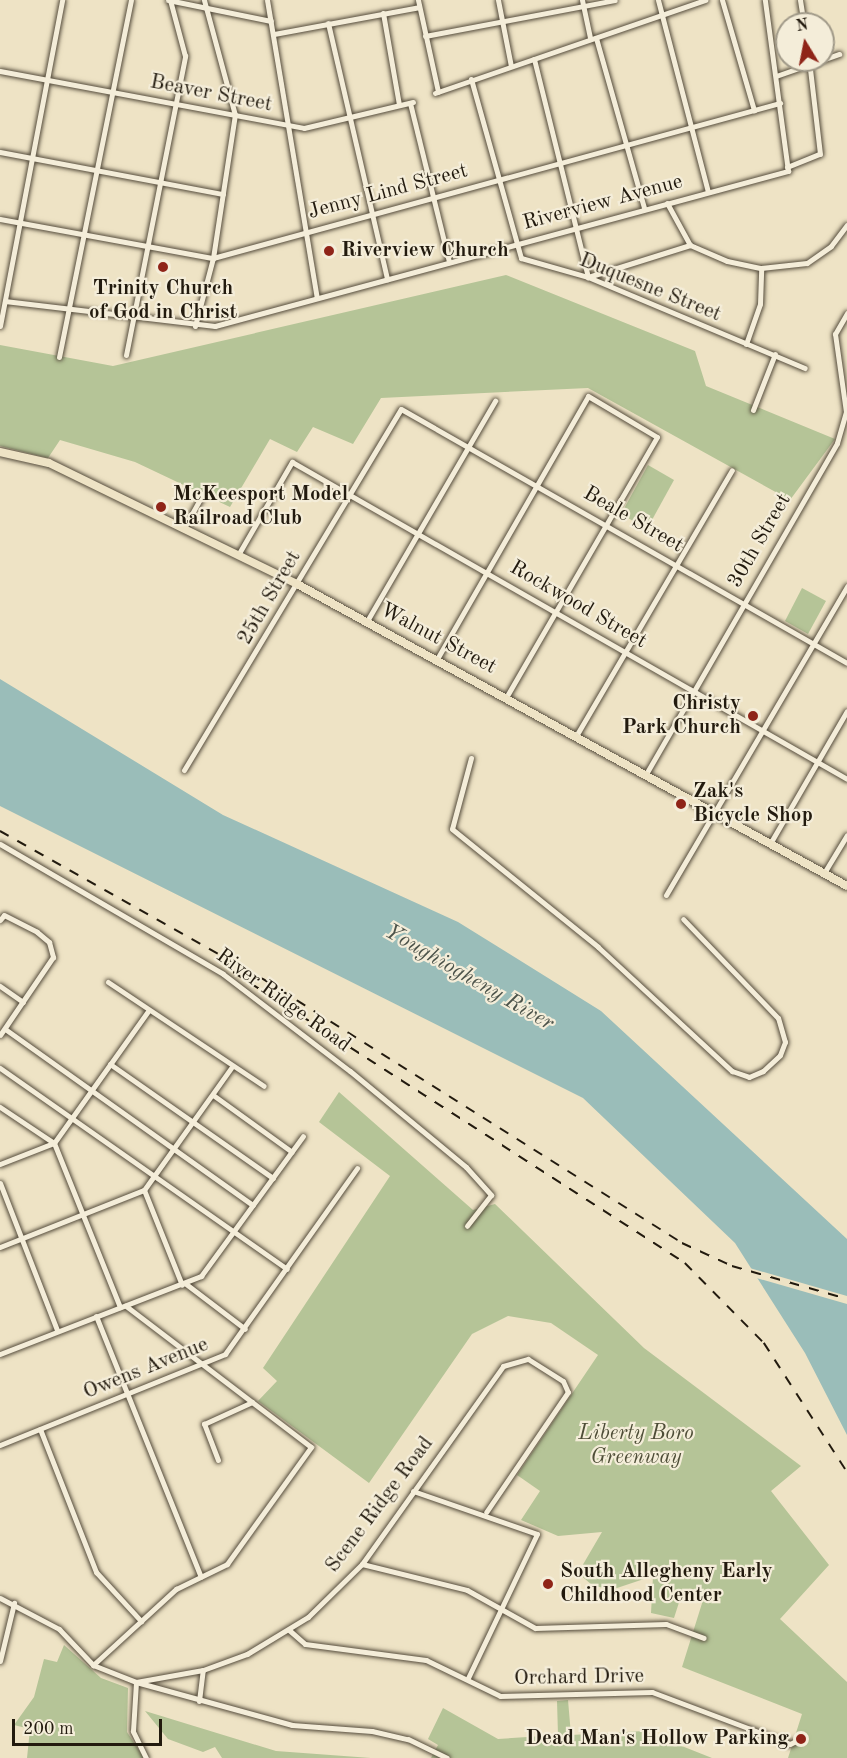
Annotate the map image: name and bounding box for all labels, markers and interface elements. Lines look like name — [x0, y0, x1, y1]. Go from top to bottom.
north arrow — [775, 12, 835, 72]
text: N — [795, 17, 810, 35]
street label: Beaver Street — [148, 70, 274, 118]
street label: Jenny Lind Street — [305, 159, 471, 225]
street label: Riverview Avenue — [520, 170, 686, 236]
place label: Riverview Church — [341, 238, 509, 264]
marker: Riverview Church — [322, 244, 336, 258]
street label: Duquesne Street — [575, 248, 725, 328]
marker: Trinity Church of God in Christ — [156, 260, 170, 274]
place label: Trinity Church of God in Christ — [89, 276, 237, 326]
street label: Beale Street — [578, 481, 688, 559]
place label: McKeesport Model Railroad Club — [173, 482, 348, 532]
street label: 30th Street — [723, 489, 797, 593]
marker: McKeesport Model Railroad Club — [154, 500, 168, 514]
street label: 25th Street — [233, 546, 307, 650]
street label: Rockwood Street — [505, 556, 651, 654]
street label: Walnut Street — [375, 598, 501, 680]
place label: Christy Park Church — [622, 691, 741, 741]
marker: Christy Park Church — [746, 709, 760, 723]
place label: Zak's Bicycle Shop — [693, 779, 813, 829]
marker: Zak's Bicycle Shop — [674, 797, 688, 811]
water label: Youghiogheny River — [380, 919, 558, 1037]
street label: River Ridge Road — [211, 944, 355, 1058]
street label: Owens Avenue — [80, 1332, 212, 1406]
park label: Liberty Boro Greenway — [578, 1421, 694, 1471]
street label: Scene Ridge Road — [321, 1432, 439, 1578]
place label: South Allegheny Early Childhood Center — [560, 1559, 773, 1609]
marker: South Allegheny Early Childhood Center — [541, 1577, 555, 1591]
street label: Orchard Drive — [514, 1664, 644, 1692]
scale bar — [15, 1707, 165, 1745]
text: 200 m — [23, 1720, 74, 1738]
place label: Dead Man's Hollow Parking — [526, 1726, 789, 1752]
marker: Dead Man's Hollow Parking — [794, 1732, 808, 1746]

